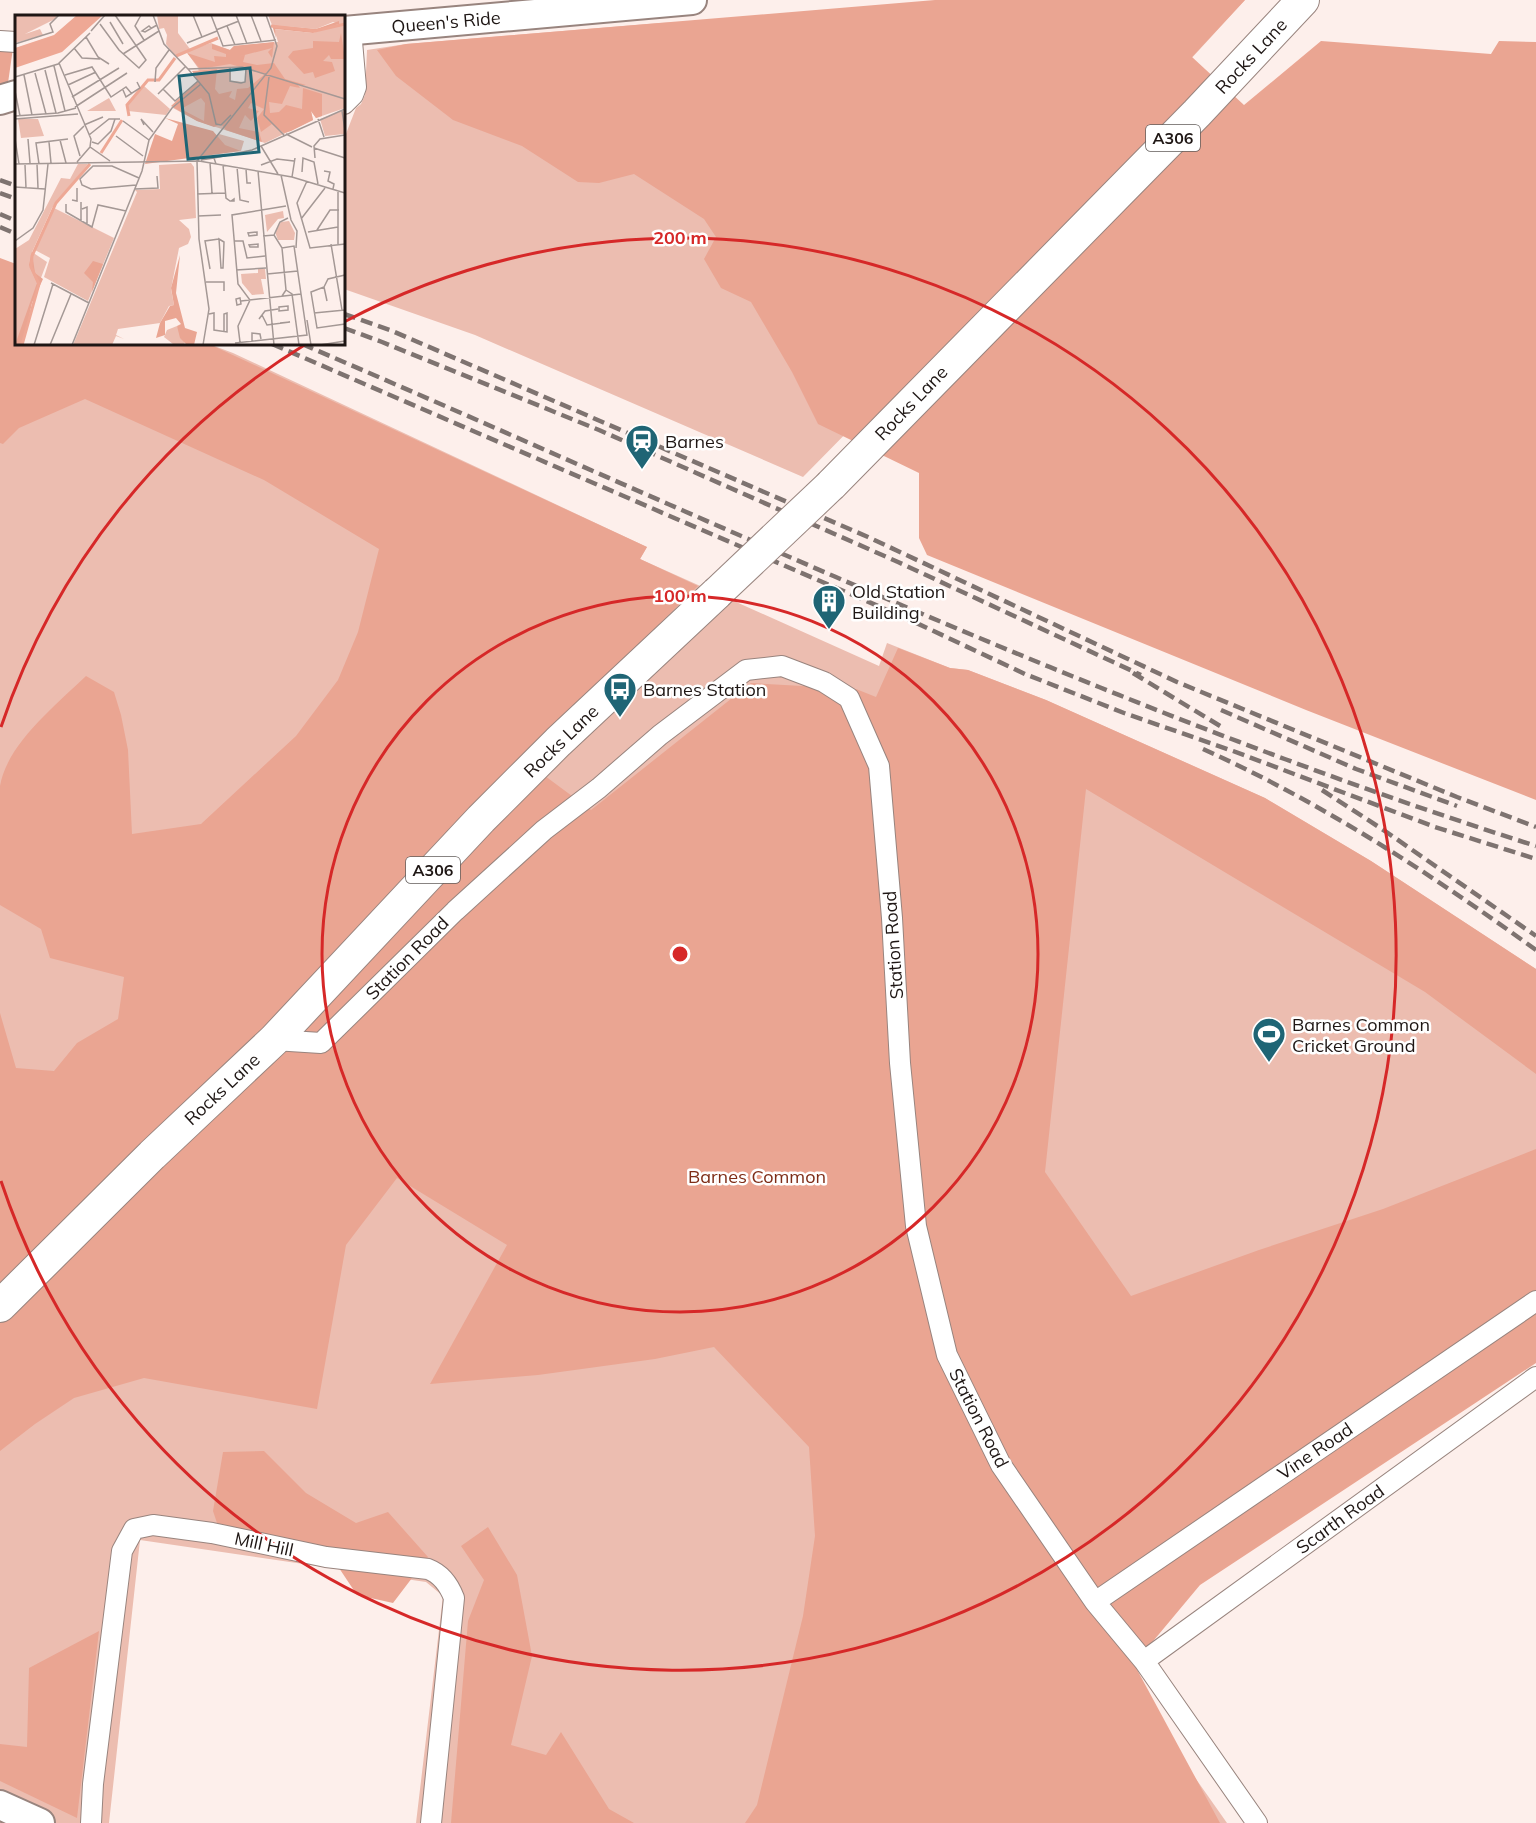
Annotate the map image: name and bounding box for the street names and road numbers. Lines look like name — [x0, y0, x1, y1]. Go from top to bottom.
street label: Queen's Ride — [391, 6, 501, 38]
street label: Rocks Lane — [1210, 13, 1292, 99]
road number: A306 — [1146, 125, 1200, 151]
street label: Rocks Lane — [870, 361, 952, 445]
street label: Rocks Lane — [519, 700, 603, 782]
road number: A306 — [406, 857, 460, 883]
street label: Station Road — [878, 890, 908, 1000]
street label: Station Road — [360, 911, 454, 1005]
street label: Rocks Lane — [179, 1048, 265, 1130]
street label: Station Road — [944, 1364, 1014, 1472]
street label: Vine Road — [1273, 1417, 1357, 1485]
street label: Scarth Road — [1291, 1479, 1389, 1559]
street label: Mill Hill — [232, 1527, 296, 1561]

